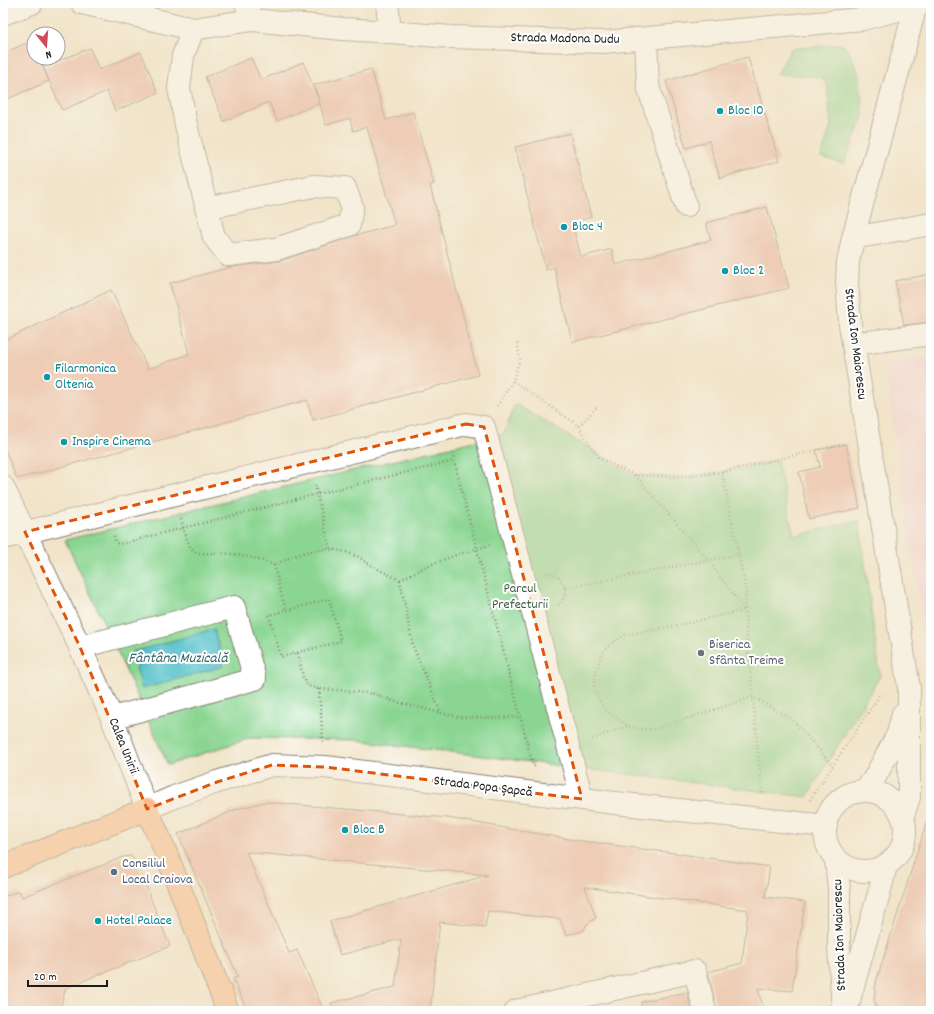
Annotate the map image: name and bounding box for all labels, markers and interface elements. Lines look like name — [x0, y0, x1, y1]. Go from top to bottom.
north arrow — [26, 26, 66, 66]
street label: Strada Madona Dudu — [510, 28, 620, 50]
text: N — [43, 45, 53, 62]
place label: Bloc 10 — [728, 101, 764, 121]
marker: Bloc 10 — [715, 106, 725, 116]
place label: Bloc 4 — [572, 217, 603, 237]
marker: Bloc 4 — [559, 222, 569, 232]
place label: Bloc 2 — [733, 261, 764, 281]
marker: Bloc 2 — [720, 266, 730, 276]
street label: Strada Ion Maiorescu — [838, 287, 872, 401]
place label: Filarmonica Oltenia — [55, 359, 116, 395]
marker: Filarmonica Oltenia — [42, 372, 52, 382]
place label: Inspire Cinema — [72, 432, 151, 452]
marker: Inspire Cinema — [59, 437, 69, 447]
park label: Parcul Prefecturii — [492, 579, 548, 615]
place label: Biserica Sfânta Treime — [709, 635, 784, 671]
water label: Fântâna Muzicală — [128, 648, 229, 670]
marker: Biserica Sfânta Treime — [696, 648, 706, 658]
street label: Calea Unirii — [103, 715, 143, 777]
street label: Strada Popa Șapcă — [432, 771, 534, 803]
place label: Bloc B — [353, 820, 385, 840]
marker: Bloc B — [340, 825, 350, 835]
place label: Consiliul Local Craiova — [122, 854, 193, 890]
marker: Consiliul Local Craiova — [109, 867, 119, 877]
street label: Strada Ion Maiorescu — [828, 879, 852, 991]
place label: Hotel Palace — [106, 911, 172, 931]
marker: Hotel Palace — [93, 916, 103, 926]
scale bar — [28, 962, 107, 988]
text: 20 m — [34, 969, 57, 986]

